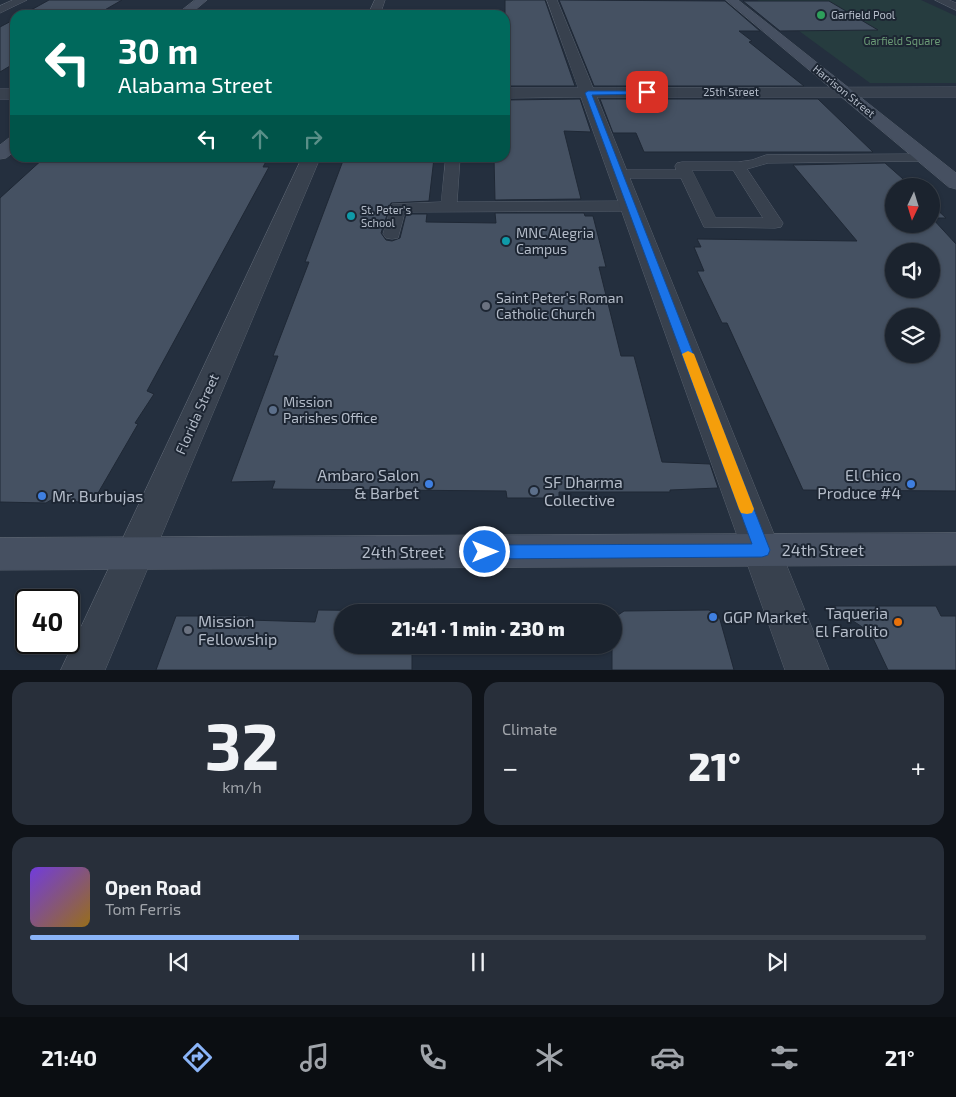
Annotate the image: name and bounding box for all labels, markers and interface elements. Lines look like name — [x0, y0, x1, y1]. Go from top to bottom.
place label: Garfield Pool — [831, 8, 896, 21]
marker: Garfield Pool — [815, 9, 827, 21]
text: 30 m — [118, 29, 198, 71]
icon: left — [35, 30, 100, 95]
park label: Garfield Square — [864, 34, 941, 47]
street label: Harrison Street — [811, 62, 878, 120]
text: Alabama Street — [118, 71, 272, 97]
pin — [626, 71, 668, 113]
icon: arrive — [633, 78, 661, 106]
street label: 25th Street — [703, 85, 759, 98]
icon: left — [193, 125, 221, 153]
icon: ahead — [246, 125, 274, 153]
icon: right — [299, 125, 327, 153]
north arrow — [885, 178, 940, 232]
map controls — [885, 178, 940, 363]
place label: St. Peter's School — [361, 203, 411, 229]
marker: St. Peter's School — [345, 210, 357, 222]
place label: MNC Alegria Campus — [516, 224, 594, 257]
marker: MNC Alegria Campus — [500, 235, 512, 247]
button: sound — [885, 243, 940, 298]
place label: Saint Peter's Roman Catholic Church — [496, 289, 624, 322]
marker: Saint Peter's Roman Catholic Church — [480, 300, 492, 312]
button: layers — [885, 308, 940, 363]
street label: Florida Street — [171, 371, 222, 457]
place label: Mission Parishes Office — [283, 393, 378, 426]
marker: Mission Parishes Office — [267, 404, 279, 416]
place label: Ambaro Salon & Barbet — [317, 465, 419, 502]
place label: El Chico Produce #4 — [817, 465, 901, 502]
place label: SF Dharma Collective — [544, 472, 623, 509]
marker: Ambaro Salon & Barbet — [423, 478, 435, 490]
marker: El Chico Produce #4 — [905, 478, 917, 490]
marker: SF Dharma Collective — [528, 485, 540, 497]
place label: Mr. Burbujas — [52, 486, 143, 506]
marker: Mr. Burbujas — [36, 490, 48, 502]
position arrow — [458, 525, 510, 577]
street label: 24th Street — [782, 540, 864, 559]
street label: 24th Street — [362, 542, 444, 561]
speed limit sign: 40 — [15, 589, 80, 654]
place label: Taqueria El Farolito — [815, 603, 888, 640]
place label: GGP Market — [723, 607, 808, 626]
place label: Mission Fellowship — [198, 611, 277, 648]
marker: GGP Market — [707, 611, 719, 623]
marker: Taqueria El Farolito — [892, 616, 904, 628]
text: 21:41 · 1 min · 230 m — [391, 617, 565, 640]
marker: Mission Fellowship — [182, 624, 194, 636]
text: 32 — [205, 705, 279, 783]
text: Climate — [502, 719, 557, 738]
text: 21° — [688, 743, 741, 789]
text: − — [502, 750, 518, 784]
text: + — [911, 750, 926, 784]
text: km/h — [222, 777, 262, 796]
text: Open Road — [105, 876, 201, 899]
text: Tom Ferris — [105, 899, 181, 918]
icon: previous — [165, 948, 193, 976]
icon: pause — [464, 948, 492, 976]
icon: next — [763, 948, 791, 976]
icon: directions — [180, 1040, 215, 1075]
icon: music — [297, 1040, 332, 1075]
icon: phone — [415, 1040, 450, 1075]
icon: climate — [532, 1040, 567, 1075]
icon: car — [650, 1040, 685, 1075]
icon: filters — [767, 1040, 802, 1075]
text: 21:40 — [41, 1044, 97, 1070]
text: 21° — [885, 1044, 915, 1070]

